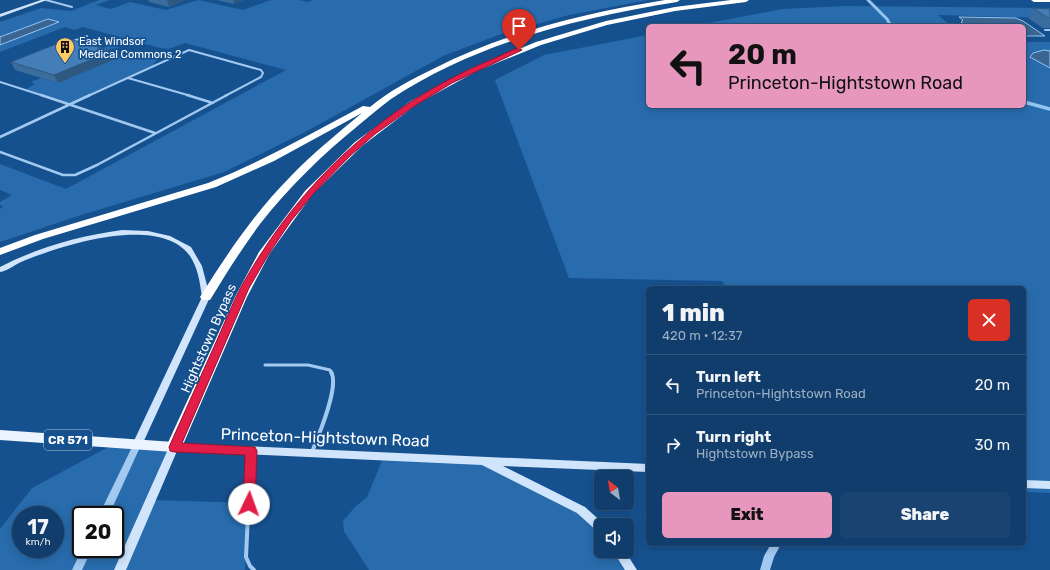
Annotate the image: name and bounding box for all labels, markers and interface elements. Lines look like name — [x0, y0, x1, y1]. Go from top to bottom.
pin — [502, 9, 536, 50]
icon: arrive — [508, 15, 530, 37]
place label: East Windsor Medical Commons 2 — [79, 35, 182, 61]
building icon: East Windsor Medical Commons 2 — [54, 36, 76, 64]
text: 20 m — [728, 38, 797, 71]
icon: left — [662, 40, 714, 92]
text: Princeton-Hightstown Road — [728, 72, 963, 94]
street label: Hightstown Bypass — [178, 281, 240, 395]
text: 1 min — [662, 299, 725, 327]
button: close — [968, 299, 1010, 341]
text: 420 m · 12:37 — [662, 328, 742, 343]
text: Turn left — [696, 368, 761, 386]
icon: left — [662, 374, 684, 396]
text: 20 m — [975, 376, 1010, 394]
text: Princeton-Hightstown Road — [696, 386, 866, 401]
street label: Princeton-Hightstown Road — [220, 424, 430, 451]
text: Turn right — [696, 428, 771, 446]
road number: CR 571 — [44, 430, 92, 450]
icon: right — [662, 434, 684, 456]
text: 30 m — [974, 436, 1010, 454]
text: Hightstown Bypass — [696, 446, 814, 461]
north arrow — [594, 470, 634, 510]
map controls — [594, 470, 634, 558]
position arrow — [228, 483, 270, 525]
button: Exit — [662, 492, 832, 538]
button: Share — [840, 492, 1010, 538]
speed limit sign: 20 — [72, 506, 124, 558]
text: 17 — [27, 515, 49, 539]
button: sound — [594, 518, 634, 558]
text: km/h — [26, 536, 50, 548]

